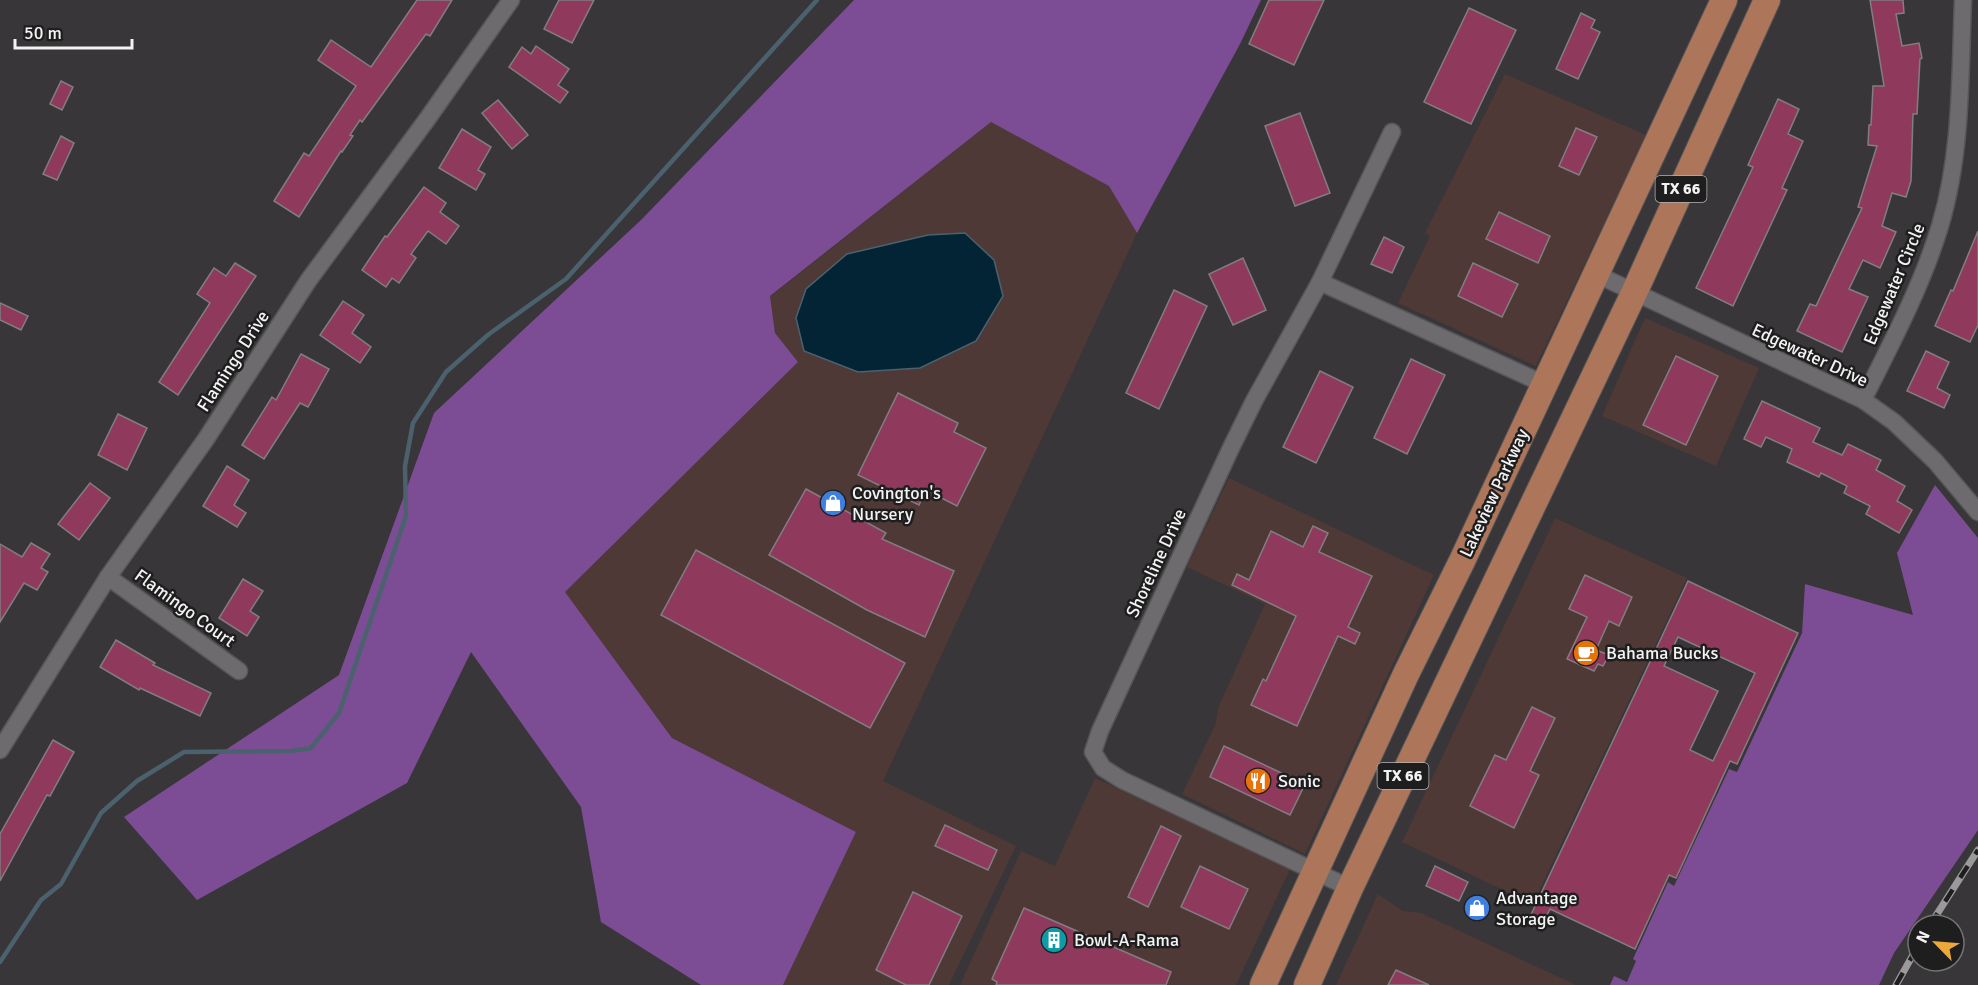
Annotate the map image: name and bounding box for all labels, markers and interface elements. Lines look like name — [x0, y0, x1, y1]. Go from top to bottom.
scale bar — [15, 12, 132, 50]
text: 50 m — [24, 22, 62, 44]
road number: TX 66 — [1656, 176, 1706, 202]
street label: Edgewater Circle — [1858, 220, 1930, 348]
street label: Flamingo Drive — [192, 306, 274, 416]
street label: Edgewater Drive — [1748, 318, 1872, 392]
street label: Lakeview Parkway — [1455, 425, 1534, 561]
place label: Covington's Nursery — [852, 482, 941, 525]
shop icon: Covington's Nursery — [818, 488, 848, 518]
street label: Shoreline Drive — [1121, 505, 1191, 621]
street label: Flamingo Court — [130, 564, 240, 652]
cafe icon: Bahama Bucks — [1571, 638, 1601, 668]
place label: Bahama Bucks — [1606, 642, 1719, 664]
road number: TX 66 — [1378, 763, 1428, 789]
restaurant icon: Sonic — [1243, 766, 1273, 796]
place label: Sonic — [1278, 770, 1321, 792]
place label: Advantage Storage — [1496, 887, 1577, 930]
shop icon: Advantage Storage — [1462, 893, 1492, 923]
north arrow — [1906, 913, 1966, 973]
building icon: Bowl-A-Rama — [1039, 925, 1069, 955]
text: N — [1912, 928, 1935, 946]
place label: Bowl-A-Rama — [1074, 929, 1179, 951]

